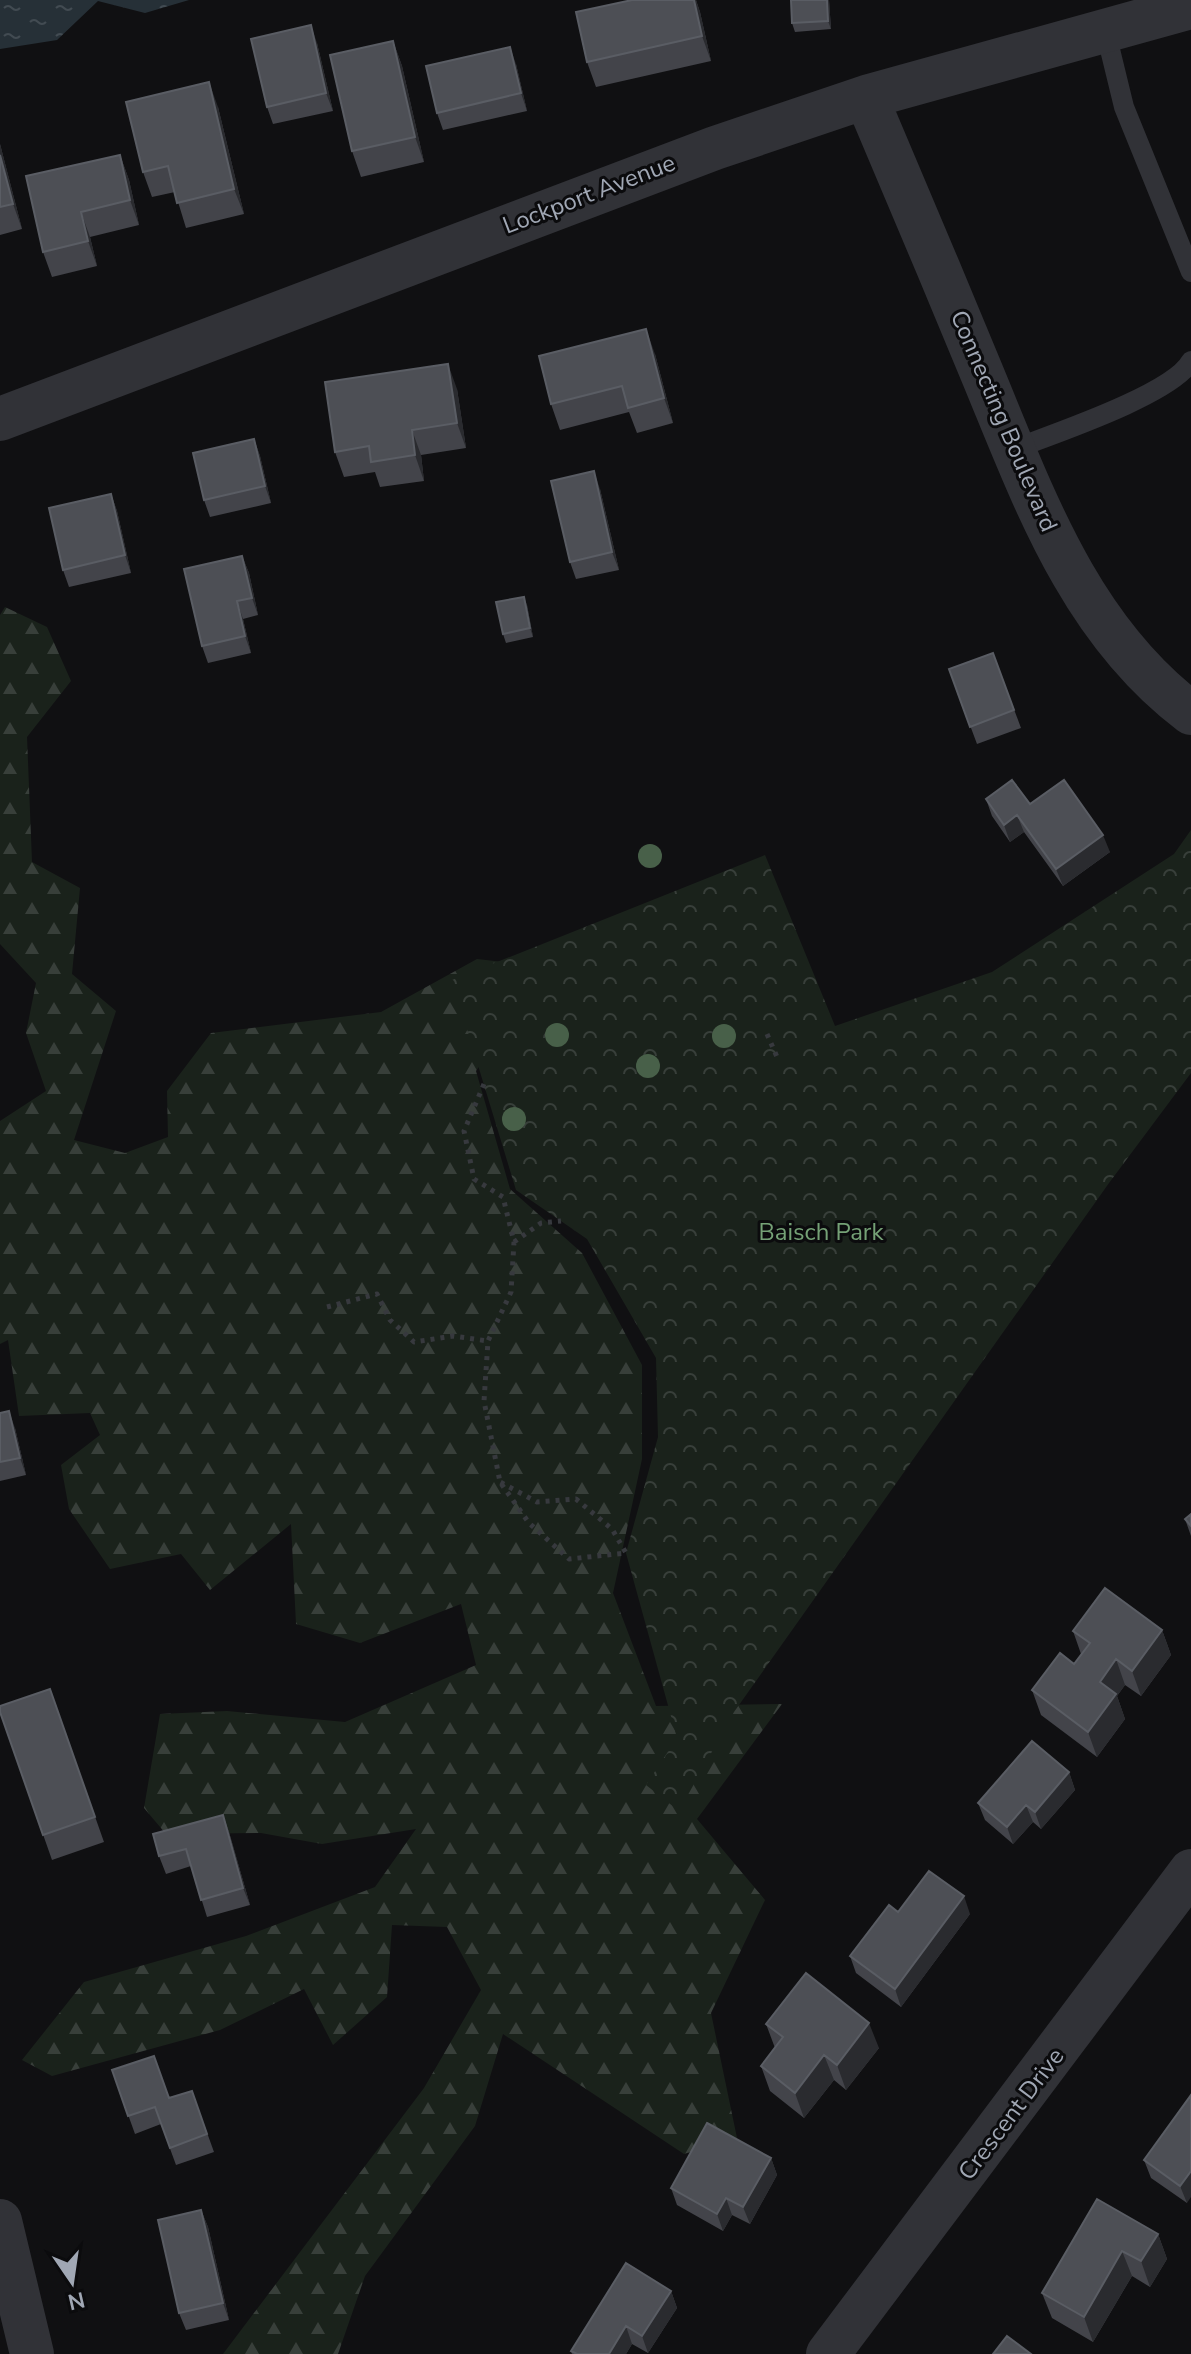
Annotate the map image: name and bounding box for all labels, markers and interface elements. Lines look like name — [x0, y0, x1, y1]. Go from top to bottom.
street label: Lockport Avenue — [498, 146, 680, 242]
street label: Connecting Boulevard — [943, 305, 1065, 537]
park label: Baisch Park — [759, 1216, 884, 1248]
street label: Crescent Drive — [951, 2041, 1071, 2187]
north arrow — [32, 2242, 112, 2322]
text: N — [65, 2284, 88, 2317]

